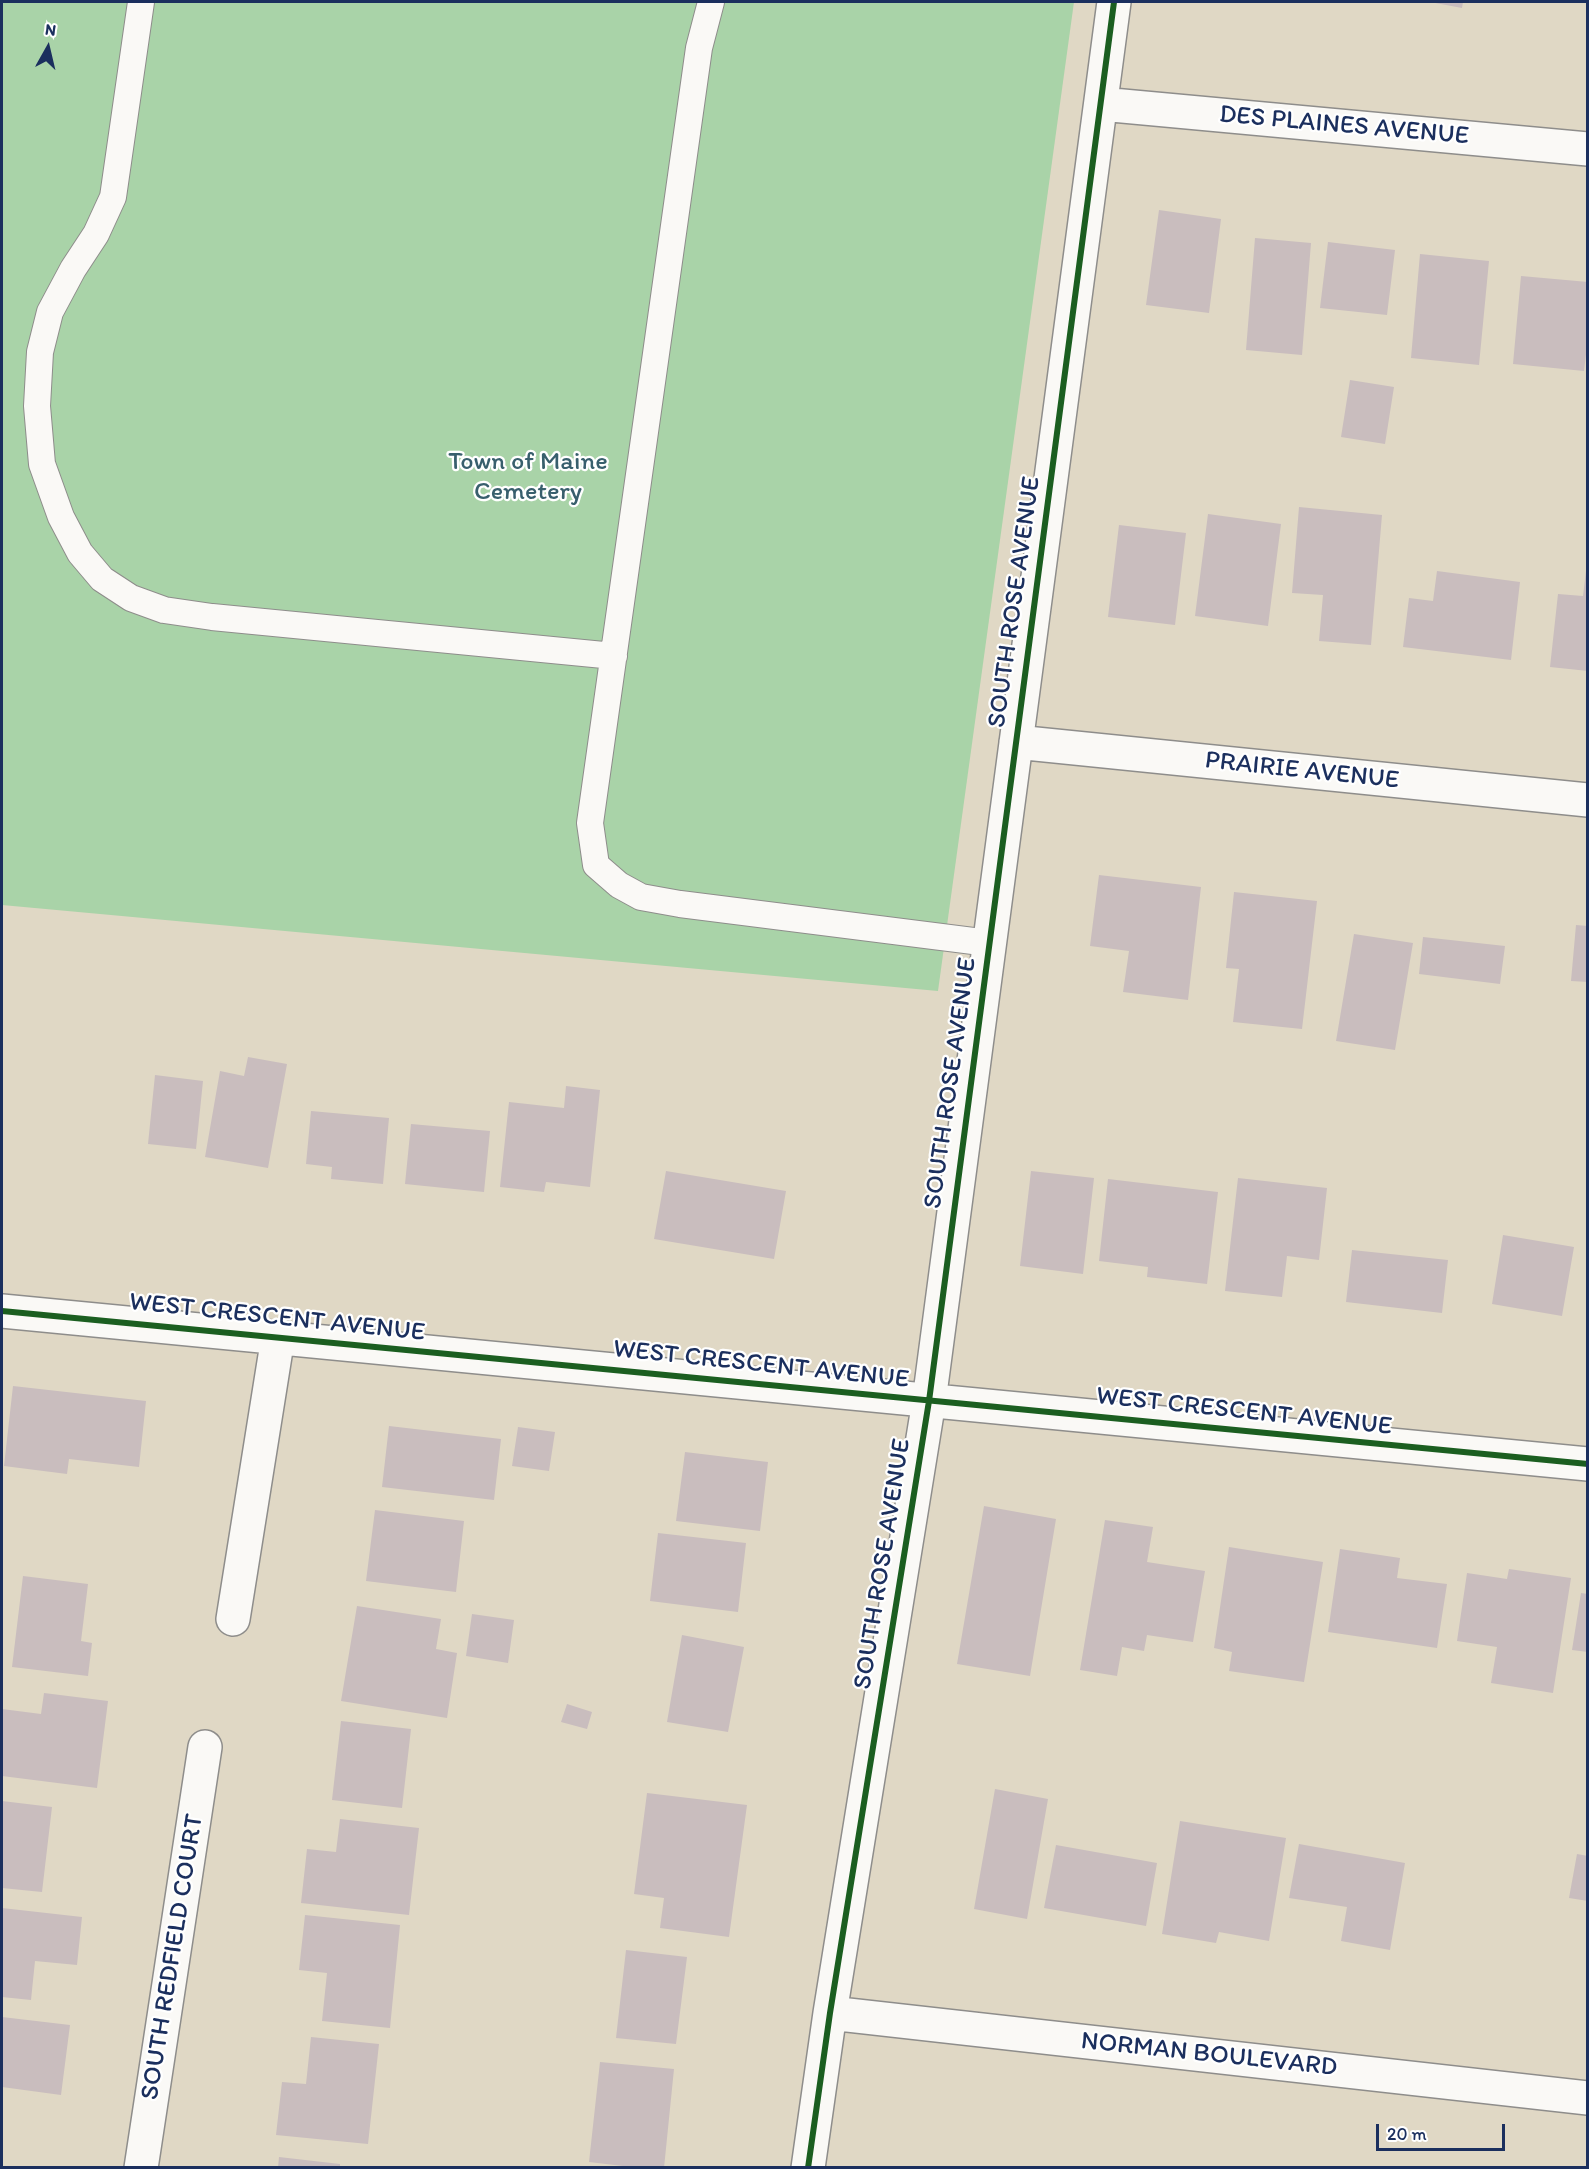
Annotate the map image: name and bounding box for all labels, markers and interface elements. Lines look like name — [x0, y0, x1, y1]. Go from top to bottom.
north arrow — [18, 18, 78, 78]
text: N — [44, 20, 57, 40]
street label: DES PLAINES AVENUE — [1218, 100, 1470, 152]
park label: Town of Maine Cemetery — [448, 446, 608, 508]
street label: SOUTH ROSE AVENUE — [982, 474, 1048, 730]
street label: PRAIRIE AVENUE — [1203, 745, 1401, 797]
street label: SOUTH ROSE AVENUE — [918, 955, 984, 1211]
street label: WEST CRESCENT AVENUE — [127, 1287, 427, 1349]
street label: WEST CRESCENT AVENUE — [611, 1334, 911, 1396]
street label: WEST CRESCENT AVENUE — [1094, 1381, 1394, 1443]
street label: SOUTH ROSE AVENUE — [848, 1436, 918, 1692]
street label: SOUTH REDFIELD COURT — [135, 1812, 211, 2102]
street label: NORMAN BOULEVARD — [1079, 2026, 1339, 2084]
scale bar — [1379, 2112, 1508, 2150]
text: 20 m — [1387, 2123, 1427, 2145]

